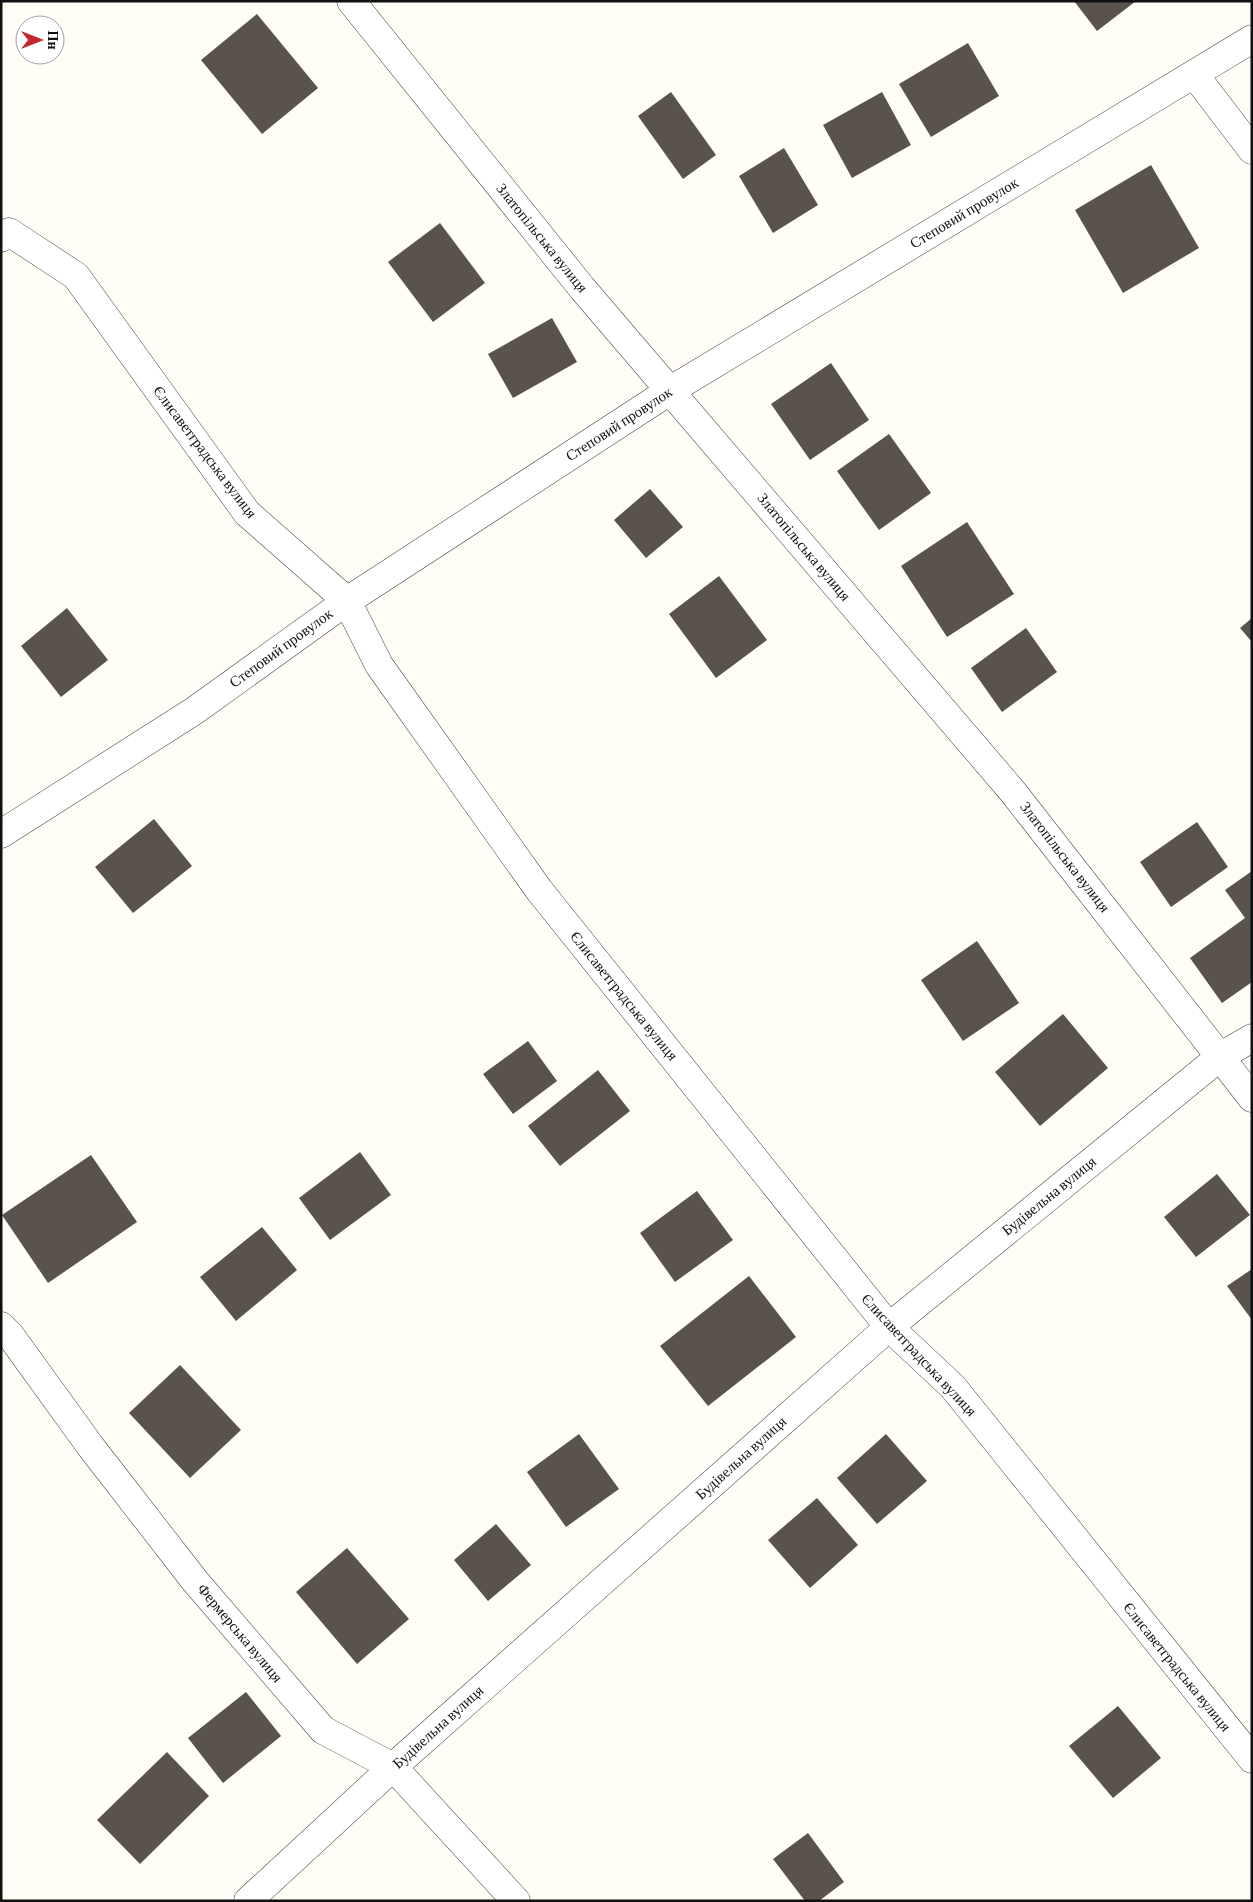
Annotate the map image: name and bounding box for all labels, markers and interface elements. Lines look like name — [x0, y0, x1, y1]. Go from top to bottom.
north arrow — [15, 15, 65, 65]
text: Пн — [45, 31, 61, 49]
street label: Степовий провулок — [907, 174, 1022, 252]
street label: Златопільська вулиця — [493, 180, 591, 296]
street label: Єлисаветградська вулиця — [150, 383, 260, 521]
street label: Степовий провулок — [563, 383, 676, 464]
street label: Златопільська вулиця — [754, 490, 854, 604]
street label: Степовий провулок — [226, 605, 336, 691]
street label: Златопільська вулиця — [1017, 799, 1113, 915]
street label: Єлисаветградська вулиця — [567, 928, 681, 1064]
street label: Будівельна вулиця — [999, 1153, 1099, 1239]
street label: Єлисаветградська вулиця — [858, 1291, 980, 1419]
street label: Будівельна вулиця — [693, 1413, 790, 1503]
street label: Фермерська вулиця — [194, 1581, 286, 1685]
street label: Єлисаветградська вулиця — [1120, 1599, 1234, 1735]
street label: Будівельна вулиця — [390, 1682, 487, 1772]

